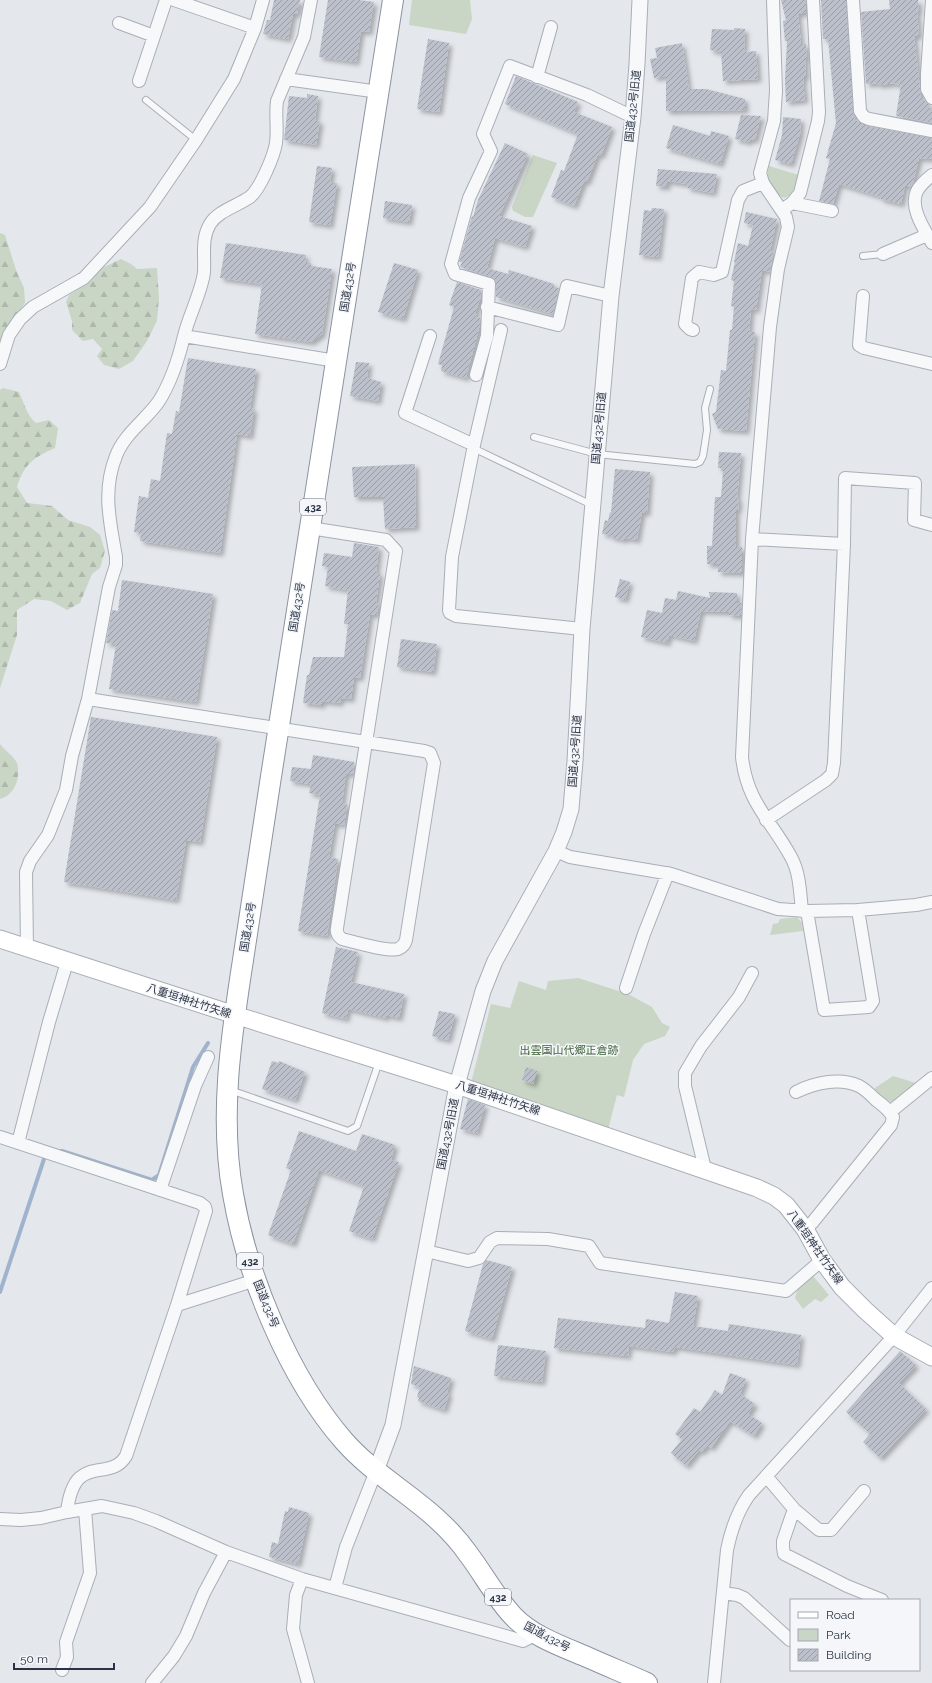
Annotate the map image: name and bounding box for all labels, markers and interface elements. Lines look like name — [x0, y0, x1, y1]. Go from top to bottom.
street label: 国道432号旧道 — [623, 69, 643, 143]
street label: 国道432号 — [338, 261, 358, 313]
street label: 国道432号旧道 — [589, 391, 609, 465]
road number: 432 — [300, 499, 326, 515]
street label: 国道432号 — [287, 581, 307, 633]
street label: 国道432号旧道 — [566, 714, 584, 788]
street label: 国道432号 — [238, 901, 258, 953]
street label: 八重垣神社竹矢線 — [145, 981, 233, 1021]
park label: 出雲国山代郷正倉跡 — [520, 1044, 619, 1057]
street label: 八重垣神社竹矢線 — [454, 1078, 542, 1118]
street label: 国道432号旧道 — [435, 1097, 461, 1171]
street label: 八重垣神社竹矢線 — [784, 1207, 846, 1287]
road number: 432 — [237, 1253, 263, 1269]
street label: 国道432号 — [250, 1278, 282, 1330]
road number: 432 — [485, 1589, 511, 1605]
legend — [790, 1599, 920, 1671]
text: Road — [826, 1608, 855, 1622]
street label: 国道432号 — [522, 1619, 572, 1655]
text: Park — [826, 1628, 851, 1642]
scale bar — [14, 1645, 114, 1671]
text: Building — [826, 1648, 872, 1662]
text: 50 m — [20, 1652, 48, 1666]

